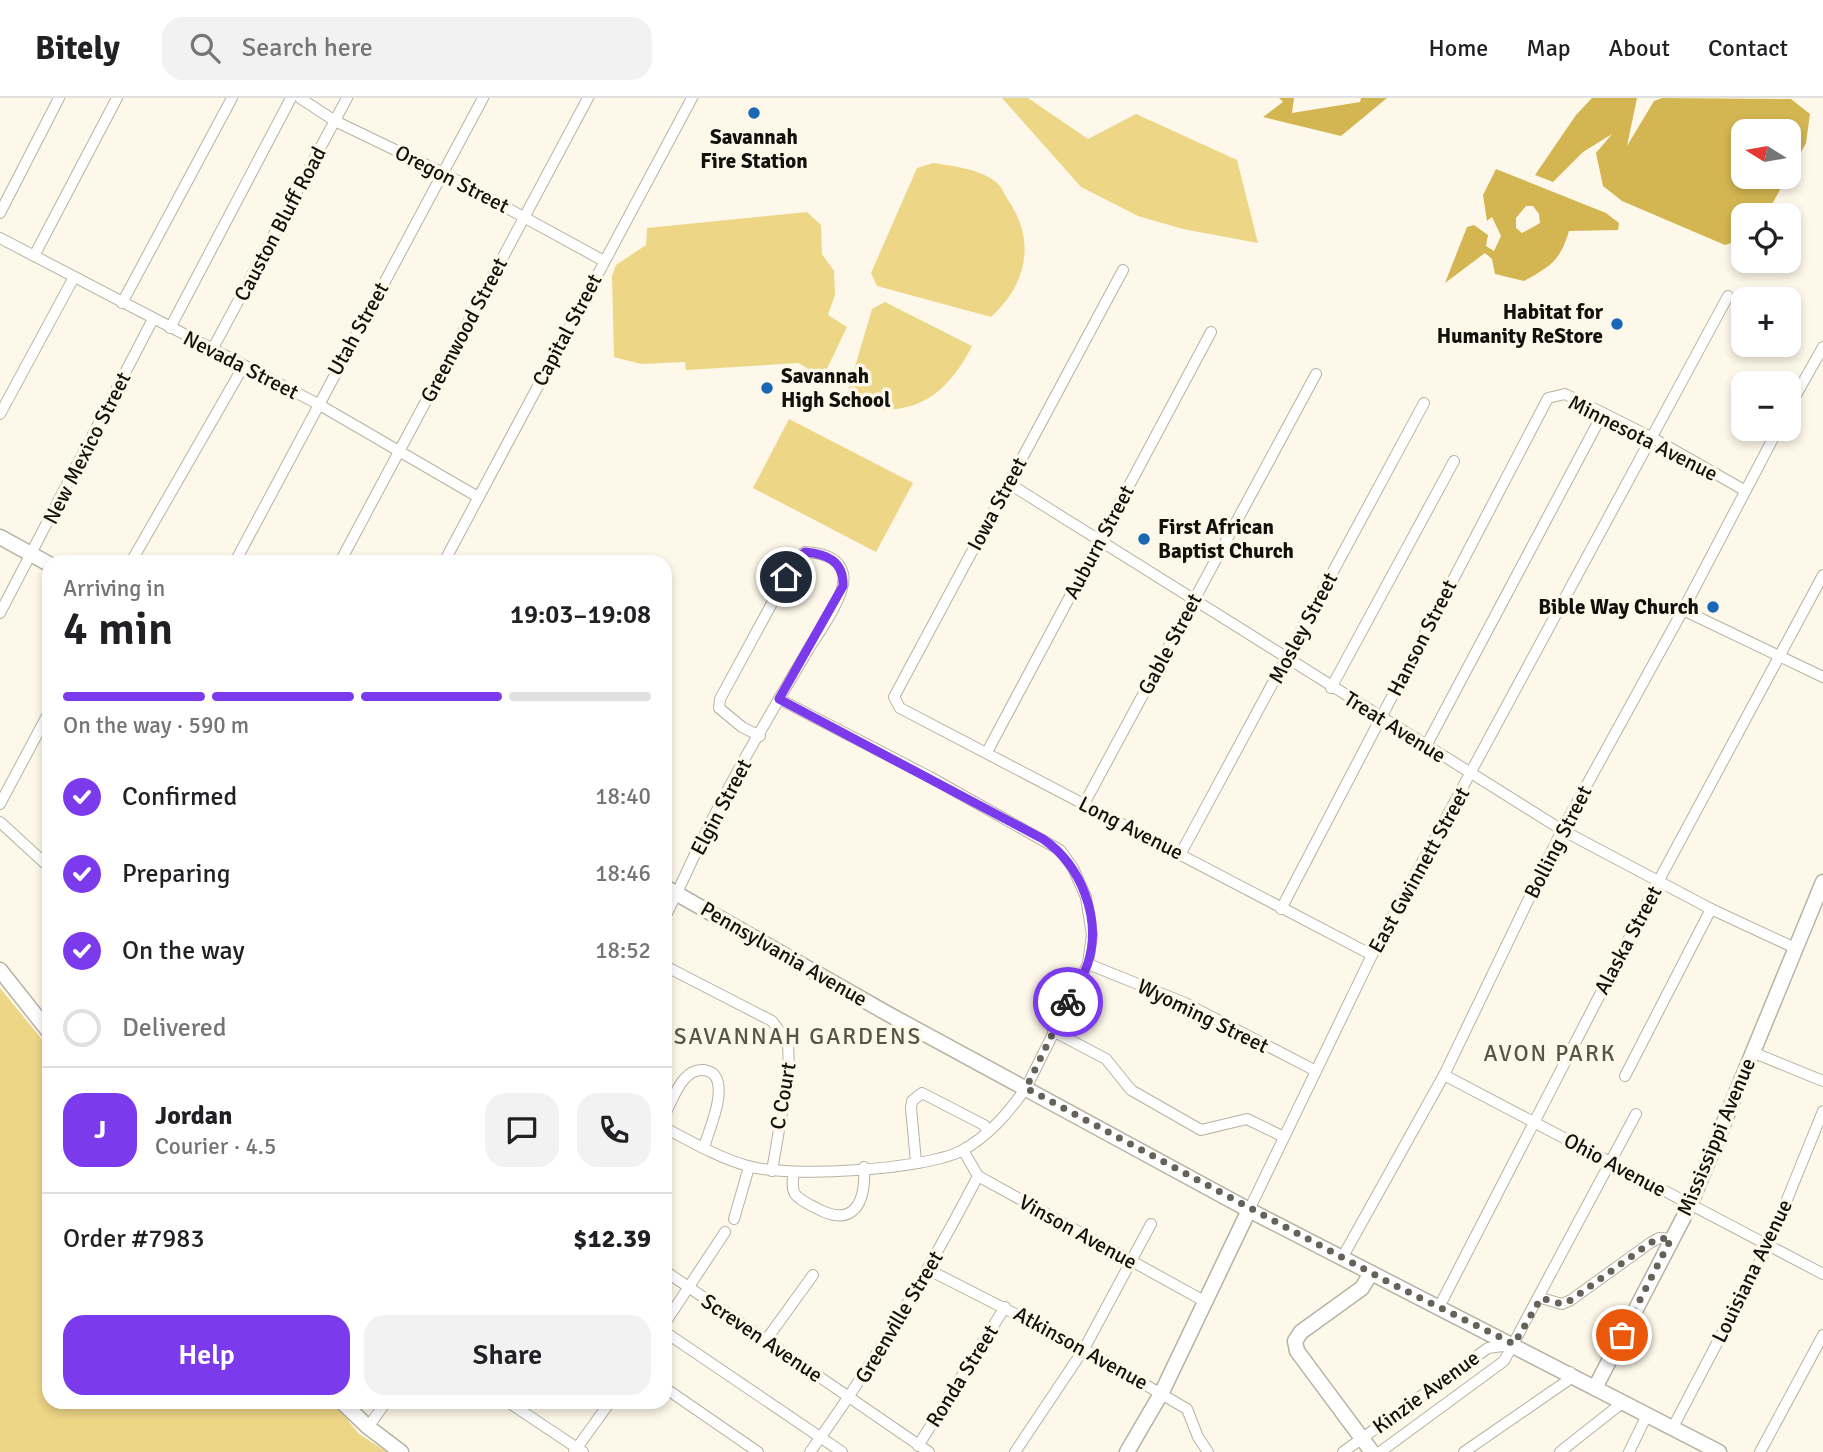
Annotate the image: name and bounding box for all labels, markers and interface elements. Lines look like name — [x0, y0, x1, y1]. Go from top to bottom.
search box — [162, 17, 652, 80]
text: Bitely — [35, 28, 120, 69]
icon: search — [186, 29, 224, 67]
text: Search here — [242, 32, 373, 64]
text: Home — [1428, 33, 1488, 63]
text: Map — [1526, 33, 1571, 63]
text: About — [1609, 33, 1670, 63]
text: Contact — [1708, 33, 1788, 63]
marker: Savannah Fire Station — [746, 105, 762, 121]
north arrow — [1731, 119, 1801, 189]
map controls — [1731, 119, 1801, 441]
place label: Savannah Fire Station — [700, 124, 808, 174]
street label: Oregon Street — [391, 139, 513, 219]
street label: Causton Bluff Road — [228, 142, 332, 306]
button: locate — [1731, 203, 1801, 273]
street label: Greenwood Street — [415, 253, 513, 407]
street label: Capital Street — [527, 269, 607, 391]
street label: Utah Street — [322, 278, 394, 380]
button: + — [1731, 287, 1801, 357]
place label: Habitat for Humanity ReStore — [1437, 299, 1604, 349]
marker: Habitat for Humanity ReStore — [1609, 316, 1625, 332]
street label: Nevada Street — [179, 325, 303, 405]
place label: Savannah High School — [781, 363, 891, 413]
street label: New Mexico Street — [37, 368, 137, 528]
button: − — [1731, 371, 1801, 441]
marker: Savannah High School — [759, 380, 775, 396]
street label: Minnesota Avenue — [1564, 389, 1722, 487]
street label: Iowa Street — [962, 453, 1032, 555]
street label: Auburn Street — [1058, 481, 1140, 603]
place label: First African Baptist Church — [1158, 514, 1294, 564]
marker: First African Baptist Church — [1136, 531, 1152, 547]
pin — [756, 547, 816, 607]
icon: home — [767, 558, 805, 596]
street label: Mosley Street — [1263, 568, 1343, 688]
text: Arriving in — [63, 574, 165, 603]
street label: Hanson Street — [1382, 575, 1462, 701]
street label: Gable Street — [1132, 589, 1208, 699]
place label: Bible Way Church — [1538, 594, 1699, 620]
text: 19:03–19:08 — [510, 599, 651, 631]
marker: Bible Way Church — [1705, 599, 1721, 615]
text: 4 min — [63, 601, 173, 657]
street label: Treat Avenue — [1339, 685, 1451, 769]
text: On the way · 590 m — [63, 711, 249, 740]
street label: Elgin Street — [685, 754, 757, 860]
icon: check — [63, 778, 101, 816]
text: Confirmed — [122, 781, 237, 813]
street label: Bolling Street — [1518, 781, 1598, 903]
text: 18:40 — [595, 782, 651, 811]
street label: East Gwinnett Street — [1363, 783, 1475, 957]
street label: Long Avenue — [1074, 790, 1188, 866]
icon: check — [63, 855, 101, 893]
text: Preparing — [122, 858, 230, 890]
text: 18:46 — [595, 859, 651, 888]
street label: Alaska Street — [1589, 881, 1667, 999]
street label: Pennsylvania Avenue — [696, 896, 872, 1012]
icon: check — [63, 932, 101, 970]
text: On the way — [122, 935, 245, 967]
text: 18:52 — [595, 936, 651, 965]
courier — [1033, 967, 1103, 1037]
street label: Wyoming Street — [1133, 973, 1273, 1059]
icon: bike — [1049, 983, 1087, 1021]
text: Delivered — [122, 1012, 227, 1044]
district label: SAVANNAH GARDENS — [674, 1022, 922, 1051]
district label: AVON PARK — [1484, 1039, 1616, 1068]
street label: Mississippi Avenue — [1671, 1054, 1761, 1220]
street label: C Court — [764, 1060, 802, 1132]
button: chat — [485, 1093, 559, 1167]
button: phone — [577, 1093, 651, 1167]
text: Jordan — [155, 1100, 232, 1132]
text: J — [94, 1114, 106, 1146]
street label: Ohio Avenue — [1559, 1127, 1671, 1203]
text: Courier · 4.5 — [155, 1132, 276, 1161]
street label: Vinson Avenue — [1014, 1189, 1142, 1275]
street label: Louisiana Avenue — [1706, 1195, 1798, 1347]
text: Order #7983 — [63, 1223, 204, 1255]
text: $12.39 — [573, 1223, 651, 1255]
street label: Greenville Street — [849, 1246, 949, 1388]
street label: Screven Avenue — [696, 1288, 828, 1388]
street label: Atkinson Avenue — [1009, 1300, 1153, 1396]
pin — [1592, 1305, 1652, 1365]
button: Help — [63, 1315, 350, 1395]
button: Share — [364, 1315, 651, 1395]
icon: bag — [1603, 1316, 1641, 1354]
street label: Ronda Street — [920, 1320, 1004, 1432]
street label: Kinzie Avenue — [1368, 1345, 1484, 1439]

